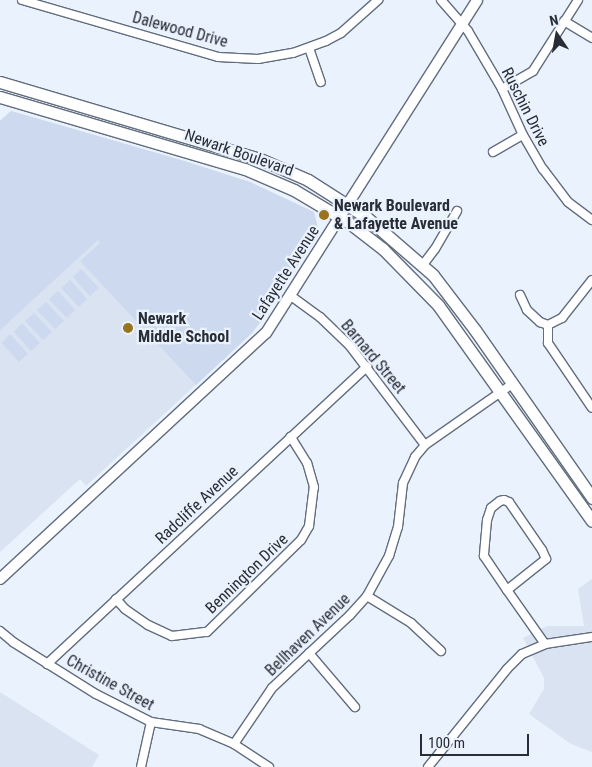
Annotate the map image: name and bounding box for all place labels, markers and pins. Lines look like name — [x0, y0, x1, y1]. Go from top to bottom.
place label: Newark Boulevard & Lafayette Avenue — [334, 196, 458, 234]
marker: Newark Boulevard & Lafayette Avenue — [318, 209, 330, 221]
place label: Newark Middle School — [138, 309, 229, 347]
marker: Newark Middle School — [122, 322, 134, 334]

